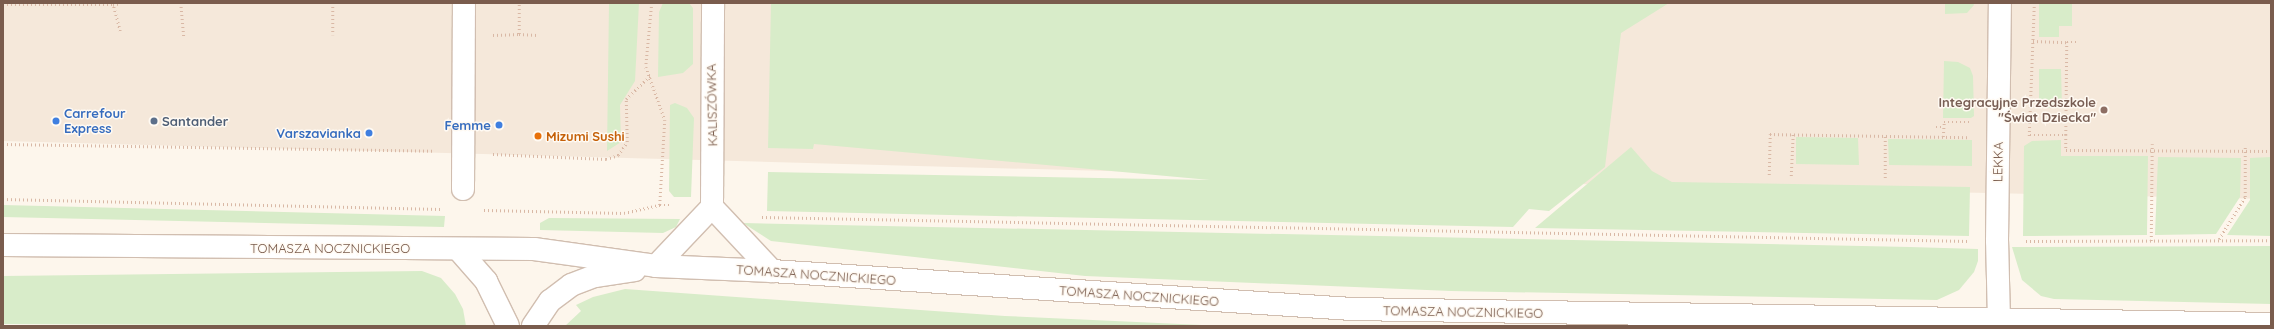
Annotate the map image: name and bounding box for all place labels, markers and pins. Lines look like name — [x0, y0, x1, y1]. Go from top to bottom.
place label: Integracyjne Przedszkole "Świat Dziecka" — [1939, 95, 2096, 126]
marker: Integracyjne Przedszkole "Świat Dziecka" — [2099, 105, 2109, 115]
place label: Carrefour Express — [64, 106, 126, 137]
place label: Santander — [162, 113, 228, 129]
marker: Carrefour Express — [51, 116, 61, 126]
marker: Santander — [149, 116, 159, 126]
place label: Femme — [445, 117, 491, 133]
marker: Femme — [494, 120, 504, 130]
place label: Varszavianka — [276, 125, 361, 141]
marker: Varszavianka — [364, 128, 374, 138]
place label: Mizumi Sushi — [546, 128, 625, 144]
marker: Mizumi Sushi — [533, 131, 543, 141]

